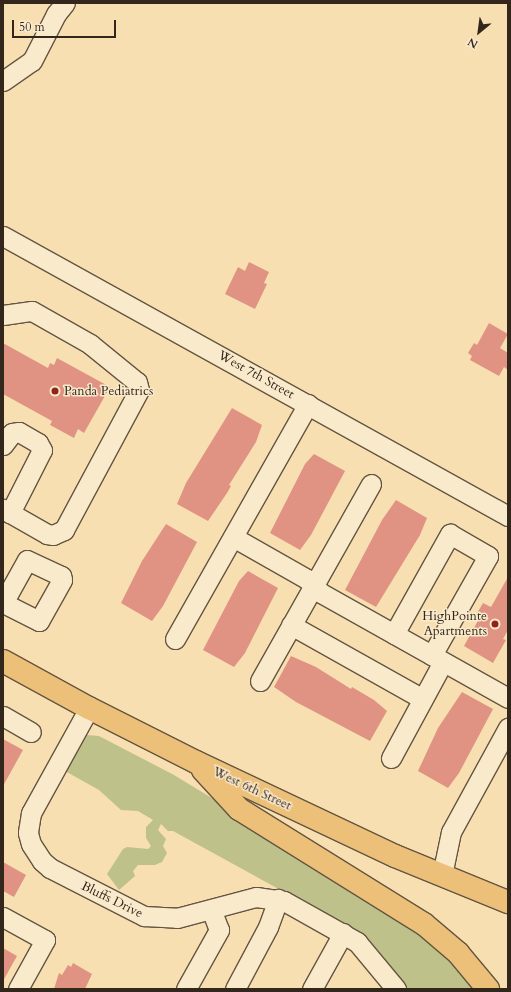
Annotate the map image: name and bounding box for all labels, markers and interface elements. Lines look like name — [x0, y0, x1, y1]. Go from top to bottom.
scale bar — [14, 12, 118, 38]
north arrow — [459, 12, 499, 52]
text: 50 m — [19, 19, 45, 35]
text: N — [465, 34, 481, 52]
street label: West 7th Street — [215, 348, 297, 402]
place label: Panda Pediatrics — [64, 383, 153, 399]
marker: Panda Pediatrics — [49, 385, 61, 397]
place label: HighPointe Apartments — [422, 609, 487, 640]
marker: HighPointe Apartments — [490, 619, 500, 629]
street label: West 6th Street — [210, 764, 294, 814]
street label: Bluffs Drive — [79, 878, 145, 922]

